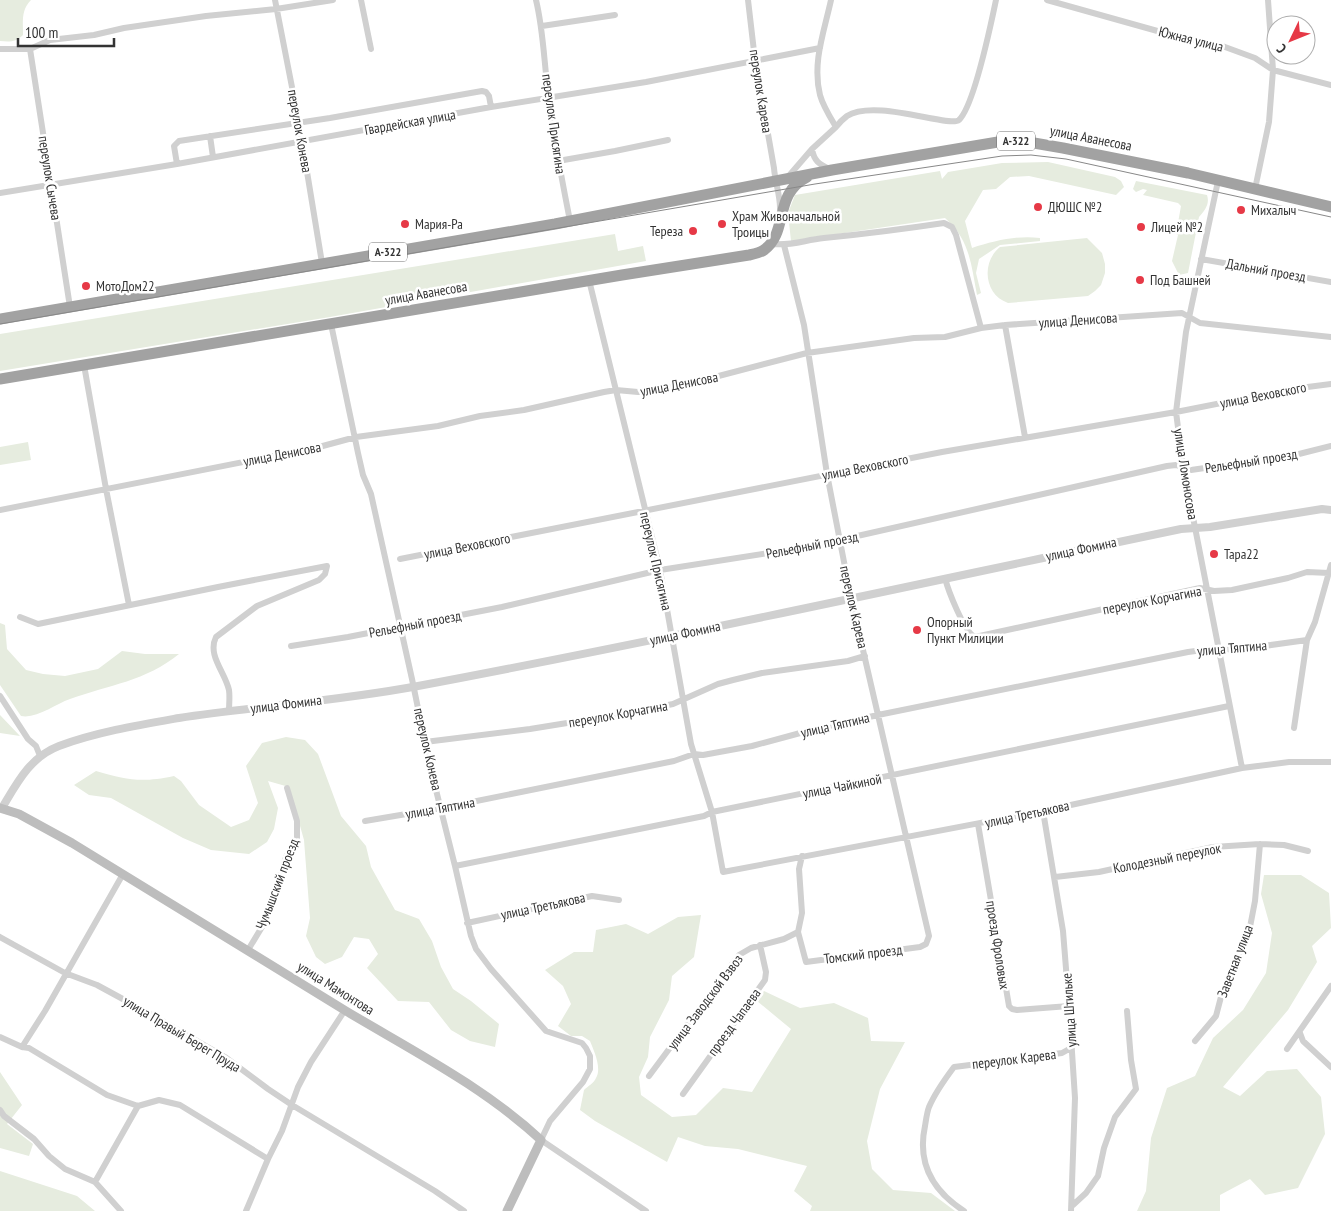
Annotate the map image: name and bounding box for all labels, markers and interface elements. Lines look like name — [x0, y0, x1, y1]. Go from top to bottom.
scale bar — [18, 15, 114, 47]
north arrow — [1266, 15, 1316, 65]
street label: Южная улица — [1157, 22, 1225, 56]
text: 100 m — [25, 23, 58, 42]
text: С — [1272, 40, 1290, 57]
street label: переулок Карева — [746, 48, 776, 134]
street label: переулок Присягина — [538, 73, 570, 175]
street label: переулок Конева — [284, 88, 316, 174]
street label: Гвардейская улица — [363, 105, 457, 139]
street label: улица Аванесова — [1049, 121, 1133, 155]
road number: А-322 — [997, 132, 1035, 150]
street label: переулок Сычева — [34, 135, 66, 221]
place label: ДЮШС №2 — [1048, 198, 1102, 216]
marker: ДЮШС №2 — [1032, 201, 1044, 213]
place label: Михалыч — [1251, 201, 1296, 219]
marker: Михалыч — [1235, 204, 1247, 216]
place label: Храм Живоначальной Троицы — [732, 207, 840, 241]
place label: Мария-Ра — [415, 215, 463, 233]
marker: Мария-Ра — [399, 218, 411, 230]
marker: Храм Живоначальной Троицы — [716, 218, 728, 230]
place label: Лицей №2 — [1150, 218, 1203, 236]
marker: Лицей №2 — [1135, 221, 1147, 233]
place label: Тереза — [650, 222, 683, 240]
marker: Тереза — [687, 225, 699, 237]
road number: А-322 — [369, 242, 407, 262]
street label: Дальний проезд — [1225, 254, 1307, 286]
place label: Под Башней — [1150, 271, 1211, 289]
marker: Под Башней — [1134, 274, 1146, 286]
place label: МотоДом22 — [96, 277, 154, 295]
street label: улица Аванесова — [384, 277, 468, 309]
marker: МотоДом22 — [80, 280, 92, 292]
street label: улица Денисова — [1038, 308, 1118, 332]
street label: улица Денисова — [639, 368, 719, 400]
street label: улица Веховского — [1218, 378, 1308, 412]
street label: улица Ломоносова — [1170, 427, 1202, 521]
street label: улица Денисова — [242, 438, 322, 470]
street label: Рельефный проезд — [1203, 445, 1299, 477]
street label: улица Веховского — [820, 450, 910, 484]
street label: переулок Присягина — [636, 510, 676, 612]
street label: Рельефный проезд — [764, 527, 860, 563]
street label: улица Веховского — [422, 529, 512, 563]
street label: улица Фомина — [1044, 533, 1118, 565]
place label: Тара22 — [1224, 545, 1259, 563]
marker: Тара22 — [1208, 548, 1220, 560]
street label: переулок Карева — [836, 564, 872, 650]
street label: переулок Корчагина — [1101, 582, 1203, 618]
street label: Рельефный проезд — [367, 606, 463, 642]
place label: Опорный Пункт Милиции — [927, 613, 1004, 647]
street label: улица Фомина — [648, 617, 722, 649]
marker: Опорный Пункт Милиции — [911, 624, 923, 636]
street label: улица Тяптина — [1196, 636, 1268, 660]
street label: улица Фомина — [249, 691, 323, 717]
street label: переулок Корчагина — [567, 696, 669, 732]
street label: переулок Конева — [410, 706, 446, 792]
street label: улица Тяптина — [799, 708, 871, 742]
street label: улица Чайкиной — [801, 770, 883, 802]
street label: улица Тяптина — [404, 793, 476, 823]
street label: улица Третьякова — [983, 796, 1071, 832]
street label: Чумышский проезд — [251, 836, 303, 932]
street label: Колодезный переулок — [1112, 839, 1223, 877]
street label: улица Третьякова — [499, 888, 587, 924]
street label: проезд Фроловых — [982, 899, 1014, 991]
street label: Заветная улица — [1213, 922, 1257, 1000]
street label: Томский проезд — [823, 940, 903, 968]
street label: улица Заводской Взвоз — [663, 951, 747, 1053]
street label: улица Мамонтова — [294, 957, 378, 1019]
street label: улица Штильке — [1057, 972, 1081, 1048]
street label: проезд Чапаева — [703, 985, 765, 1059]
street label: улица Правый Берег Пруда — [120, 992, 244, 1076]
street label: переулок Карева — [971, 1045, 1057, 1073]

